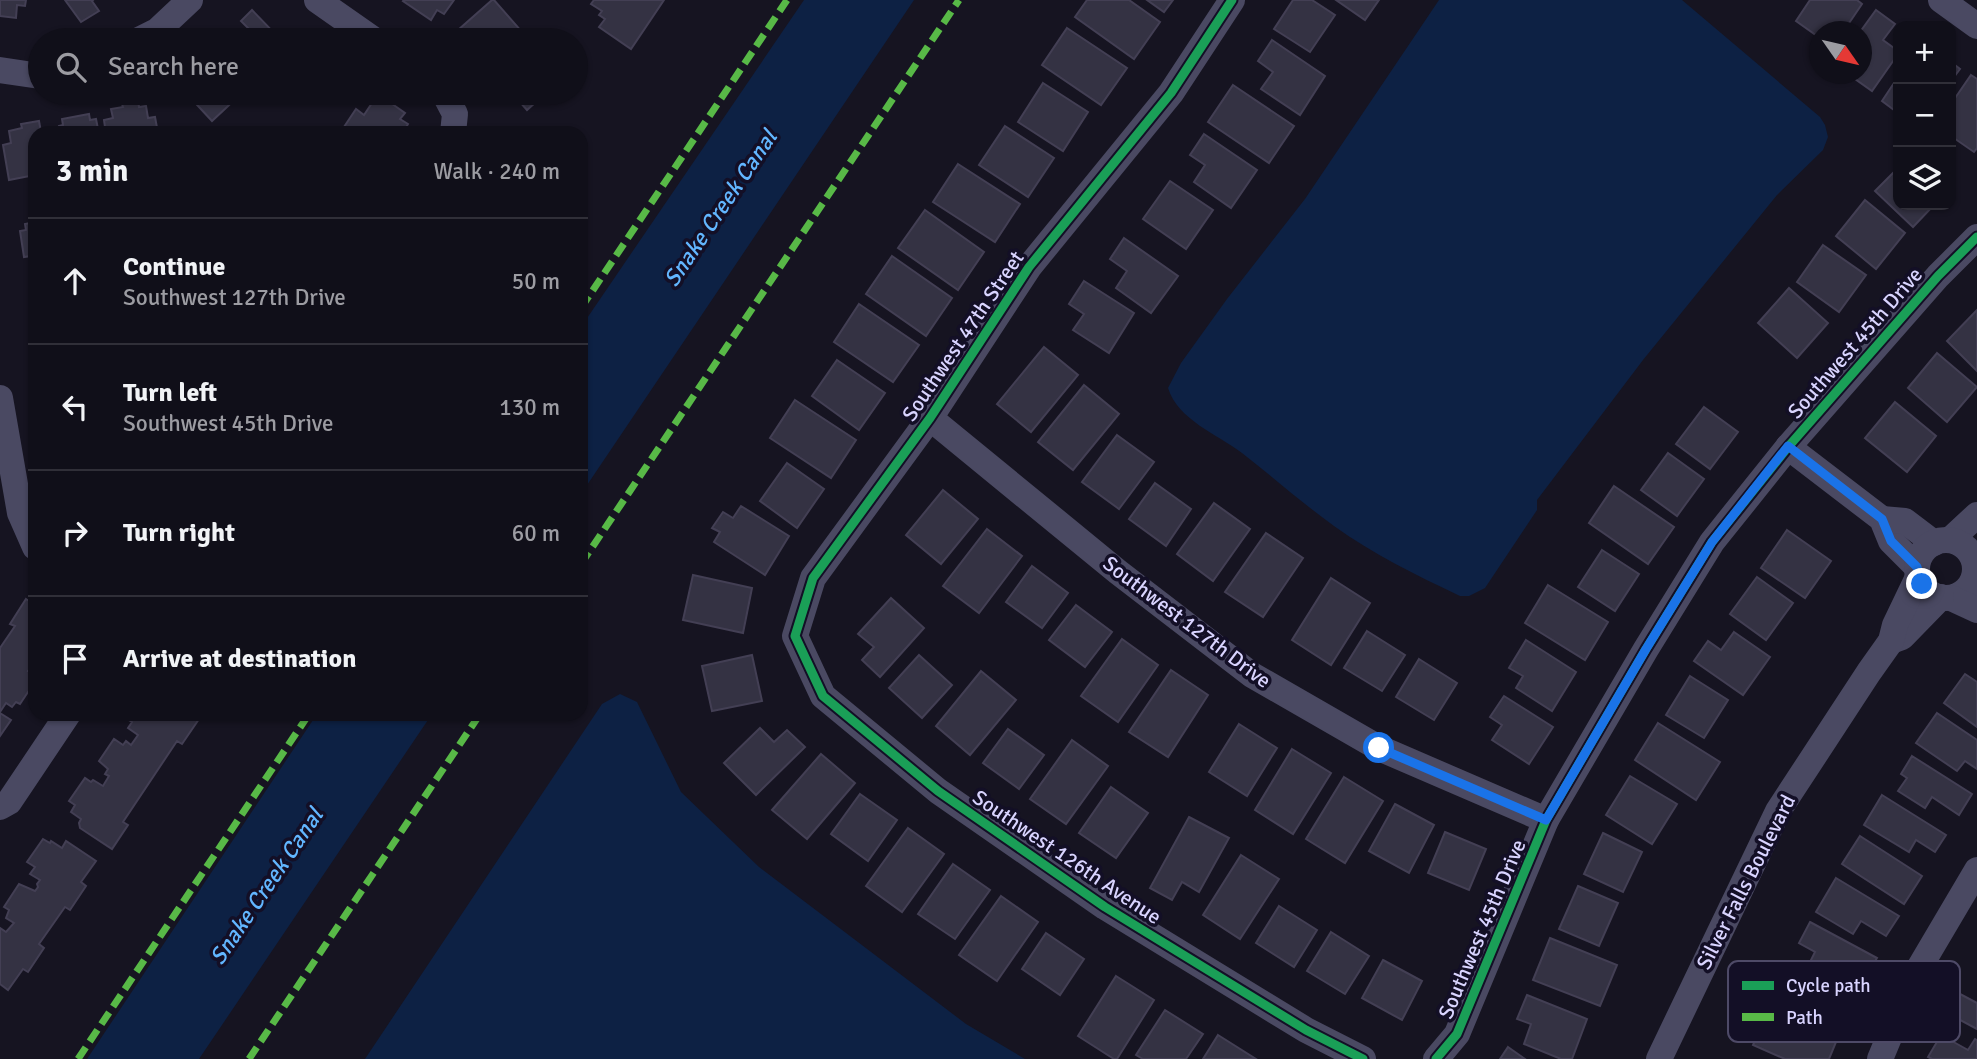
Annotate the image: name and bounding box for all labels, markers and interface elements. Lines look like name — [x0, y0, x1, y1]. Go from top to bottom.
north arrow — [1809, 21, 1872, 84]
map controls — [1893, 21, 1956, 210]
button: + — [1893, 21, 1956, 84]
search box — [28, 28, 588, 105]
icon: search — [52, 48, 90, 86]
text: Search here — [108, 51, 239, 83]
button: − — [1893, 84, 1956, 147]
water label: Snake Creek Canal — [657, 123, 785, 292]
button: layers — [1893, 147, 1956, 210]
text: 3 min — [56, 153, 128, 190]
text: Walk · 240 m — [434, 157, 560, 186]
street label: Southwest 47th Street — [896, 246, 1030, 426]
text: Continue — [123, 251, 225, 283]
icon: ahead — [56, 262, 94, 300]
street label: Southwest 45th Drive — [1782, 262, 1928, 424]
text: 50 m — [512, 267, 560, 296]
text: Southwest 127th Drive — [123, 283, 346, 312]
text: Turn left — [123, 377, 217, 409]
icon: left — [56, 388, 94, 426]
text: 130 m — [499, 393, 560, 422]
text: Southwest 45th Drive — [123, 409, 333, 438]
icon: right — [56, 514, 94, 552]
text: Turn right — [123, 517, 235, 549]
text: 60 m — [512, 519, 560, 548]
street label: Southwest 127th Drive — [1098, 550, 1276, 694]
route end — [1906, 568, 1937, 599]
icon: arrive — [56, 640, 94, 678]
text: Arrive at destination — [123, 643, 356, 675]
route start — [1363, 732, 1394, 763]
street label: Southwest 126th Avenue — [968, 784, 1166, 930]
street label: Silver Falls Boulevard — [1691, 790, 1801, 974]
water label: Snake Creek Canal — [203, 801, 331, 970]
street label: Southwest 45th Drive — [1432, 835, 1532, 1023]
legend — [1728, 961, 1960, 1042]
text: Cycle path — [1786, 974, 1871, 998]
text: Path — [1786, 1006, 1823, 1030]

